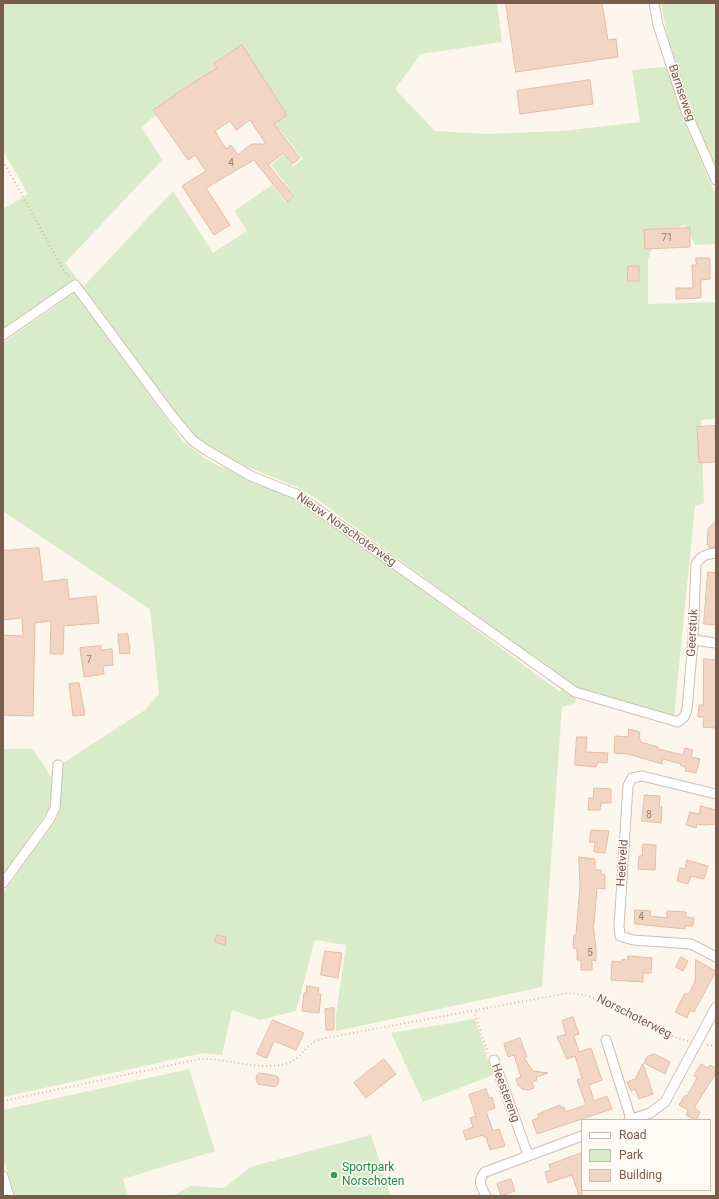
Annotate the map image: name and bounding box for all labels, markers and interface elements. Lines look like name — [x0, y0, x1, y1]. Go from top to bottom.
street label: Barnseweg — [665, 63, 697, 123]
house number: 4 — [228, 157, 234, 169]
house number: 71 — [661, 232, 673, 244]
street label: Nieuw Norschoterweg — [293, 490, 399, 570]
street label: Geerstuk — [685, 609, 701, 657]
house number: 7 — [86, 654, 92, 666]
house number: 8 — [646, 809, 652, 821]
street label: Heetveld — [614, 839, 632, 887]
house number: 4 — [638, 911, 644, 923]
house number: 5 — [587, 947, 593, 959]
street label: Norschoterweg — [594, 992, 674, 1042]
street label: Heestereng — [488, 1062, 522, 1124]
legend — [581, 1119, 711, 1191]
text: Road — [619, 1128, 647, 1142]
text: Park — [619, 1148, 643, 1162]
place label: Sportpark Norschoten — [342, 1161, 404, 1189]
text: Building — [619, 1168, 662, 1182]
marker: Sportpark Norschoten — [329, 1170, 339, 1180]

